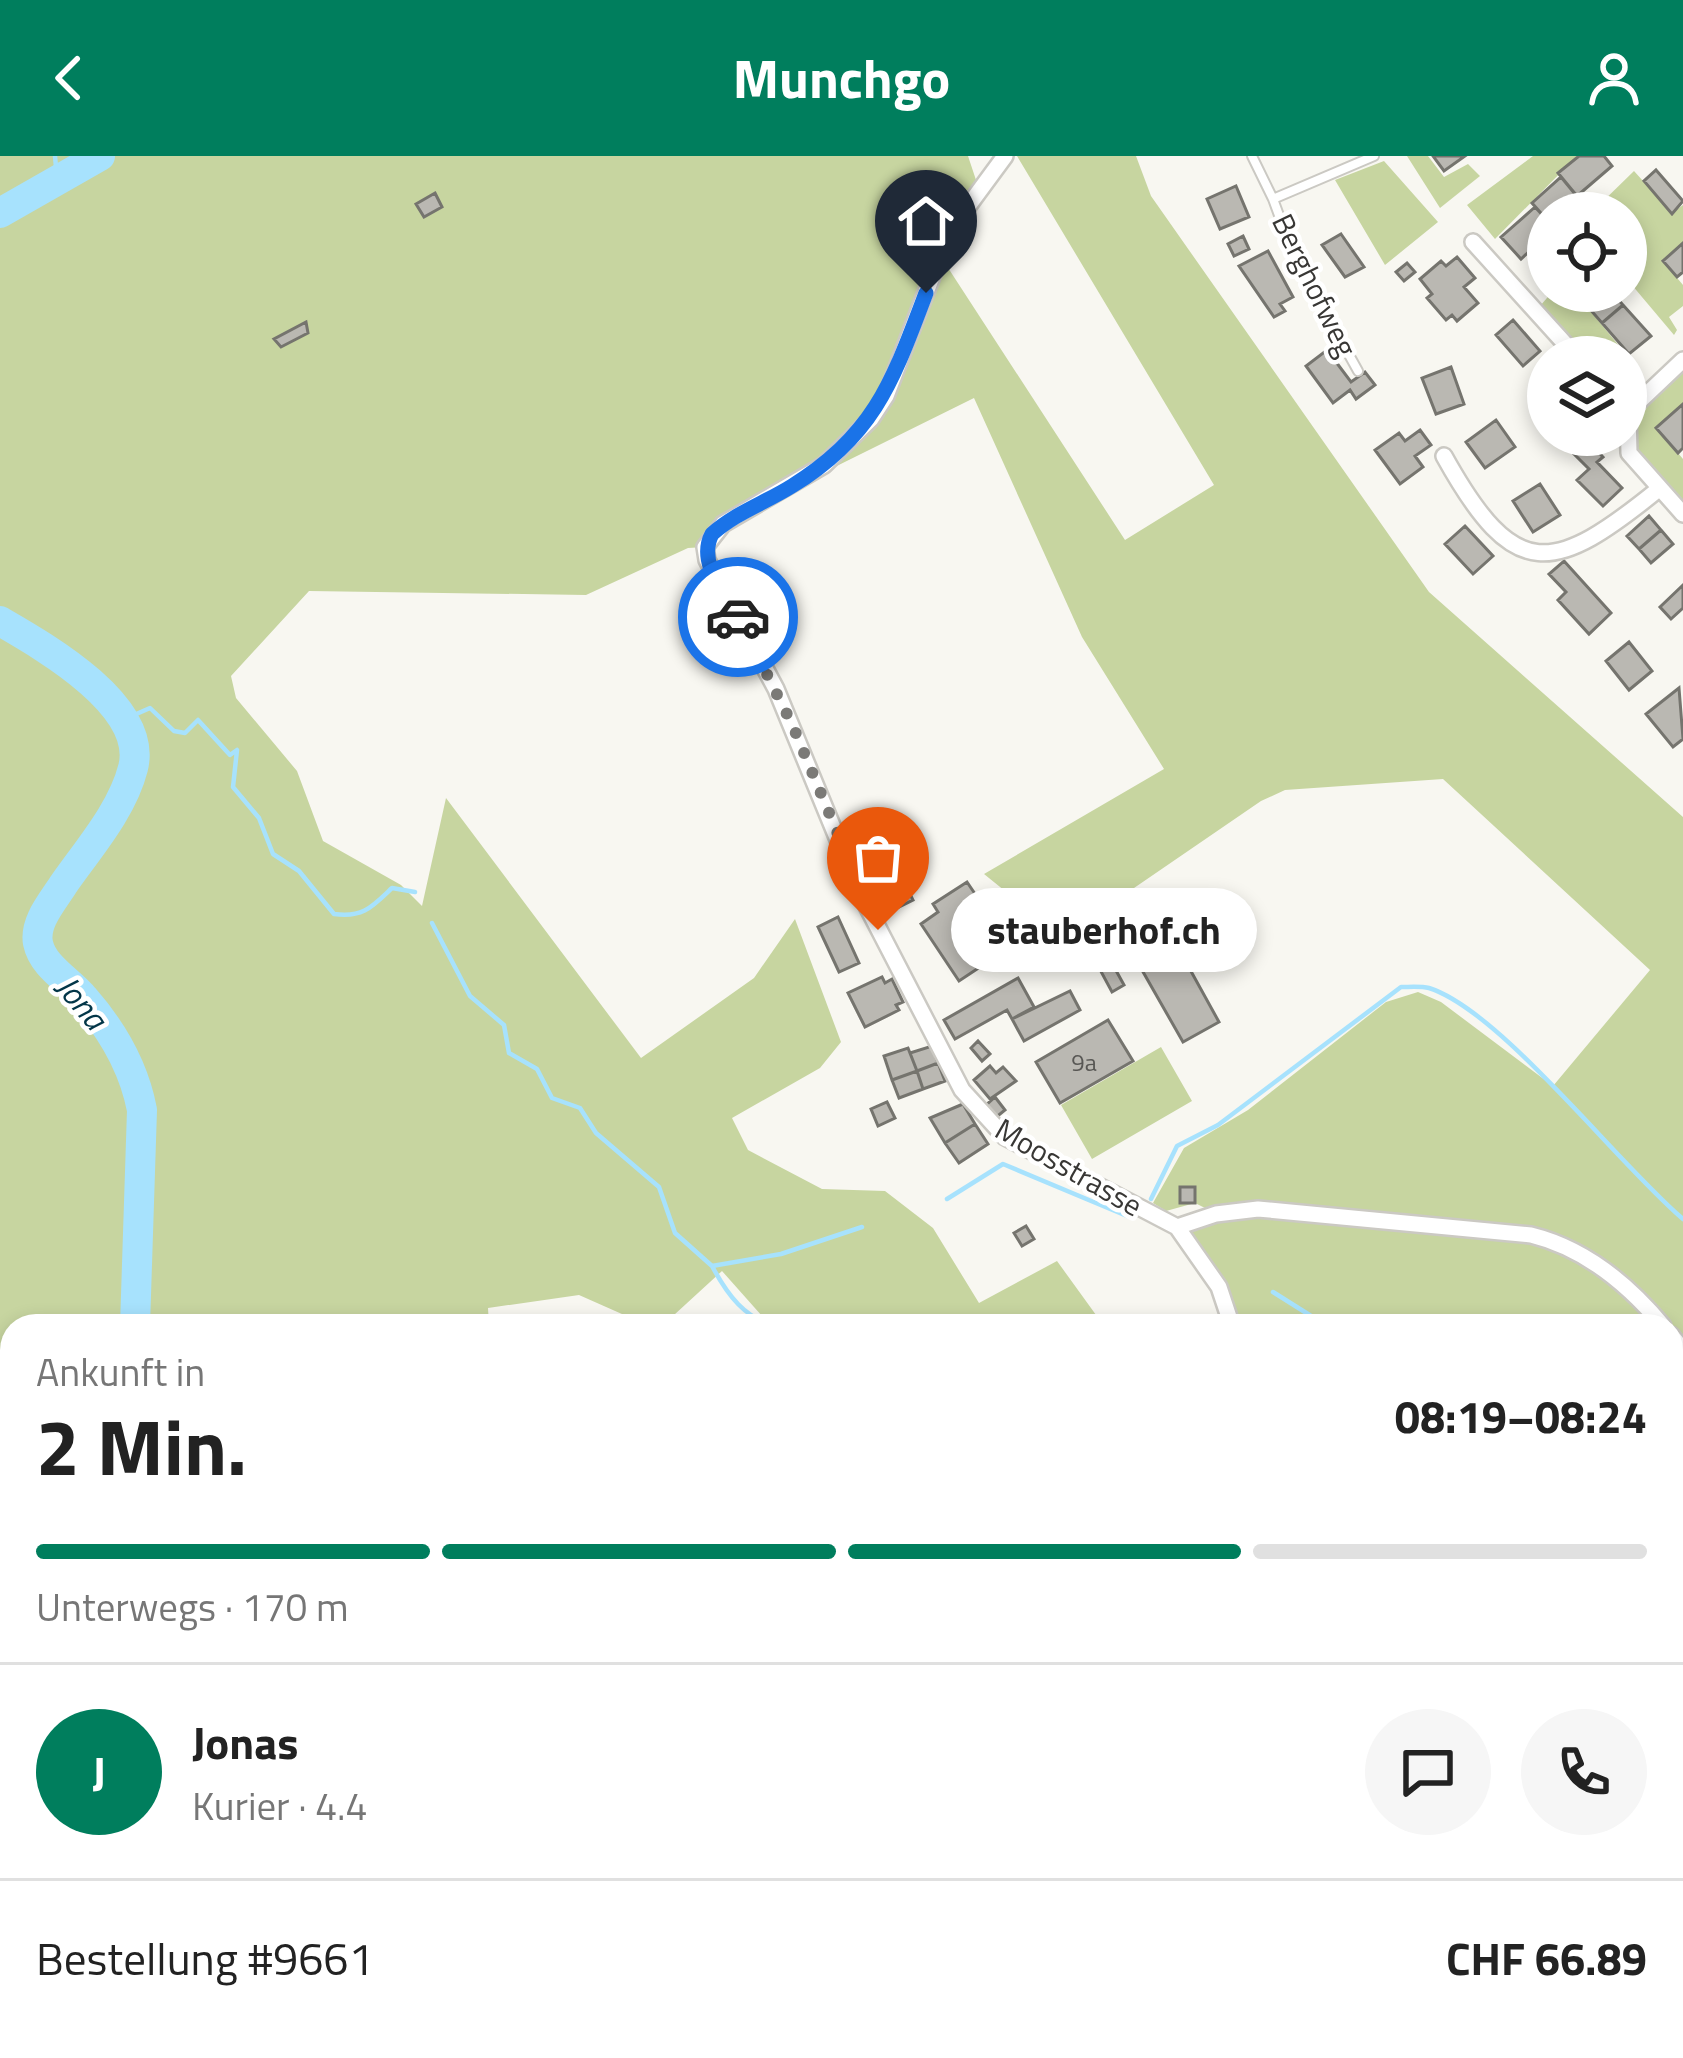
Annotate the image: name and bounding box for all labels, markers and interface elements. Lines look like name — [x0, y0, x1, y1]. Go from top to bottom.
text: Munchgo — [733, 37, 950, 119]
icon: back — [36, 45, 102, 111]
icon: person — [1581, 45, 1647, 111]
pin — [875, 170, 977, 293]
icon: home — [893, 188, 959, 254]
map controls — [1527, 192, 1647, 456]
button: locate — [1527, 192, 1647, 312]
street label: Berghofweg — [1260, 206, 1370, 364]
button: layers — [1527, 336, 1647, 456]
courier — [678, 557, 798, 677]
icon: car — [705, 584, 771, 650]
pin — [827, 807, 929, 930]
icon: bag — [845, 825, 911, 891]
callout: stauberhof.ch — [950, 888, 1256, 972]
text: stauberhof.ch — [987, 900, 1221, 959]
water label: Jona — [44, 964, 121, 1042]
house number: 9a — [1071, 1044, 1097, 1080]
street label: Moosstrasse — [987, 1106, 1151, 1228]
text: Ankunft in — [36, 1342, 205, 1401]
text: 08:19–08:24 — [1395, 1382, 1647, 1450]
text: 2 Min. — [36, 1387, 247, 1505]
text: Unterwegs · 170 m — [36, 1577, 349, 1636]
text: Jonas — [192, 1708, 298, 1776]
button: chat — [1365, 1709, 1491, 1835]
button: phone — [1521, 1709, 1647, 1835]
text: J — [92, 1738, 106, 1806]
text: Kurier · 4.4 — [192, 1776, 367, 1835]
text: Bestellung #9661 — [36, 1924, 374, 1992]
text: CHF 66.89 — [1446, 1924, 1647, 1992]

